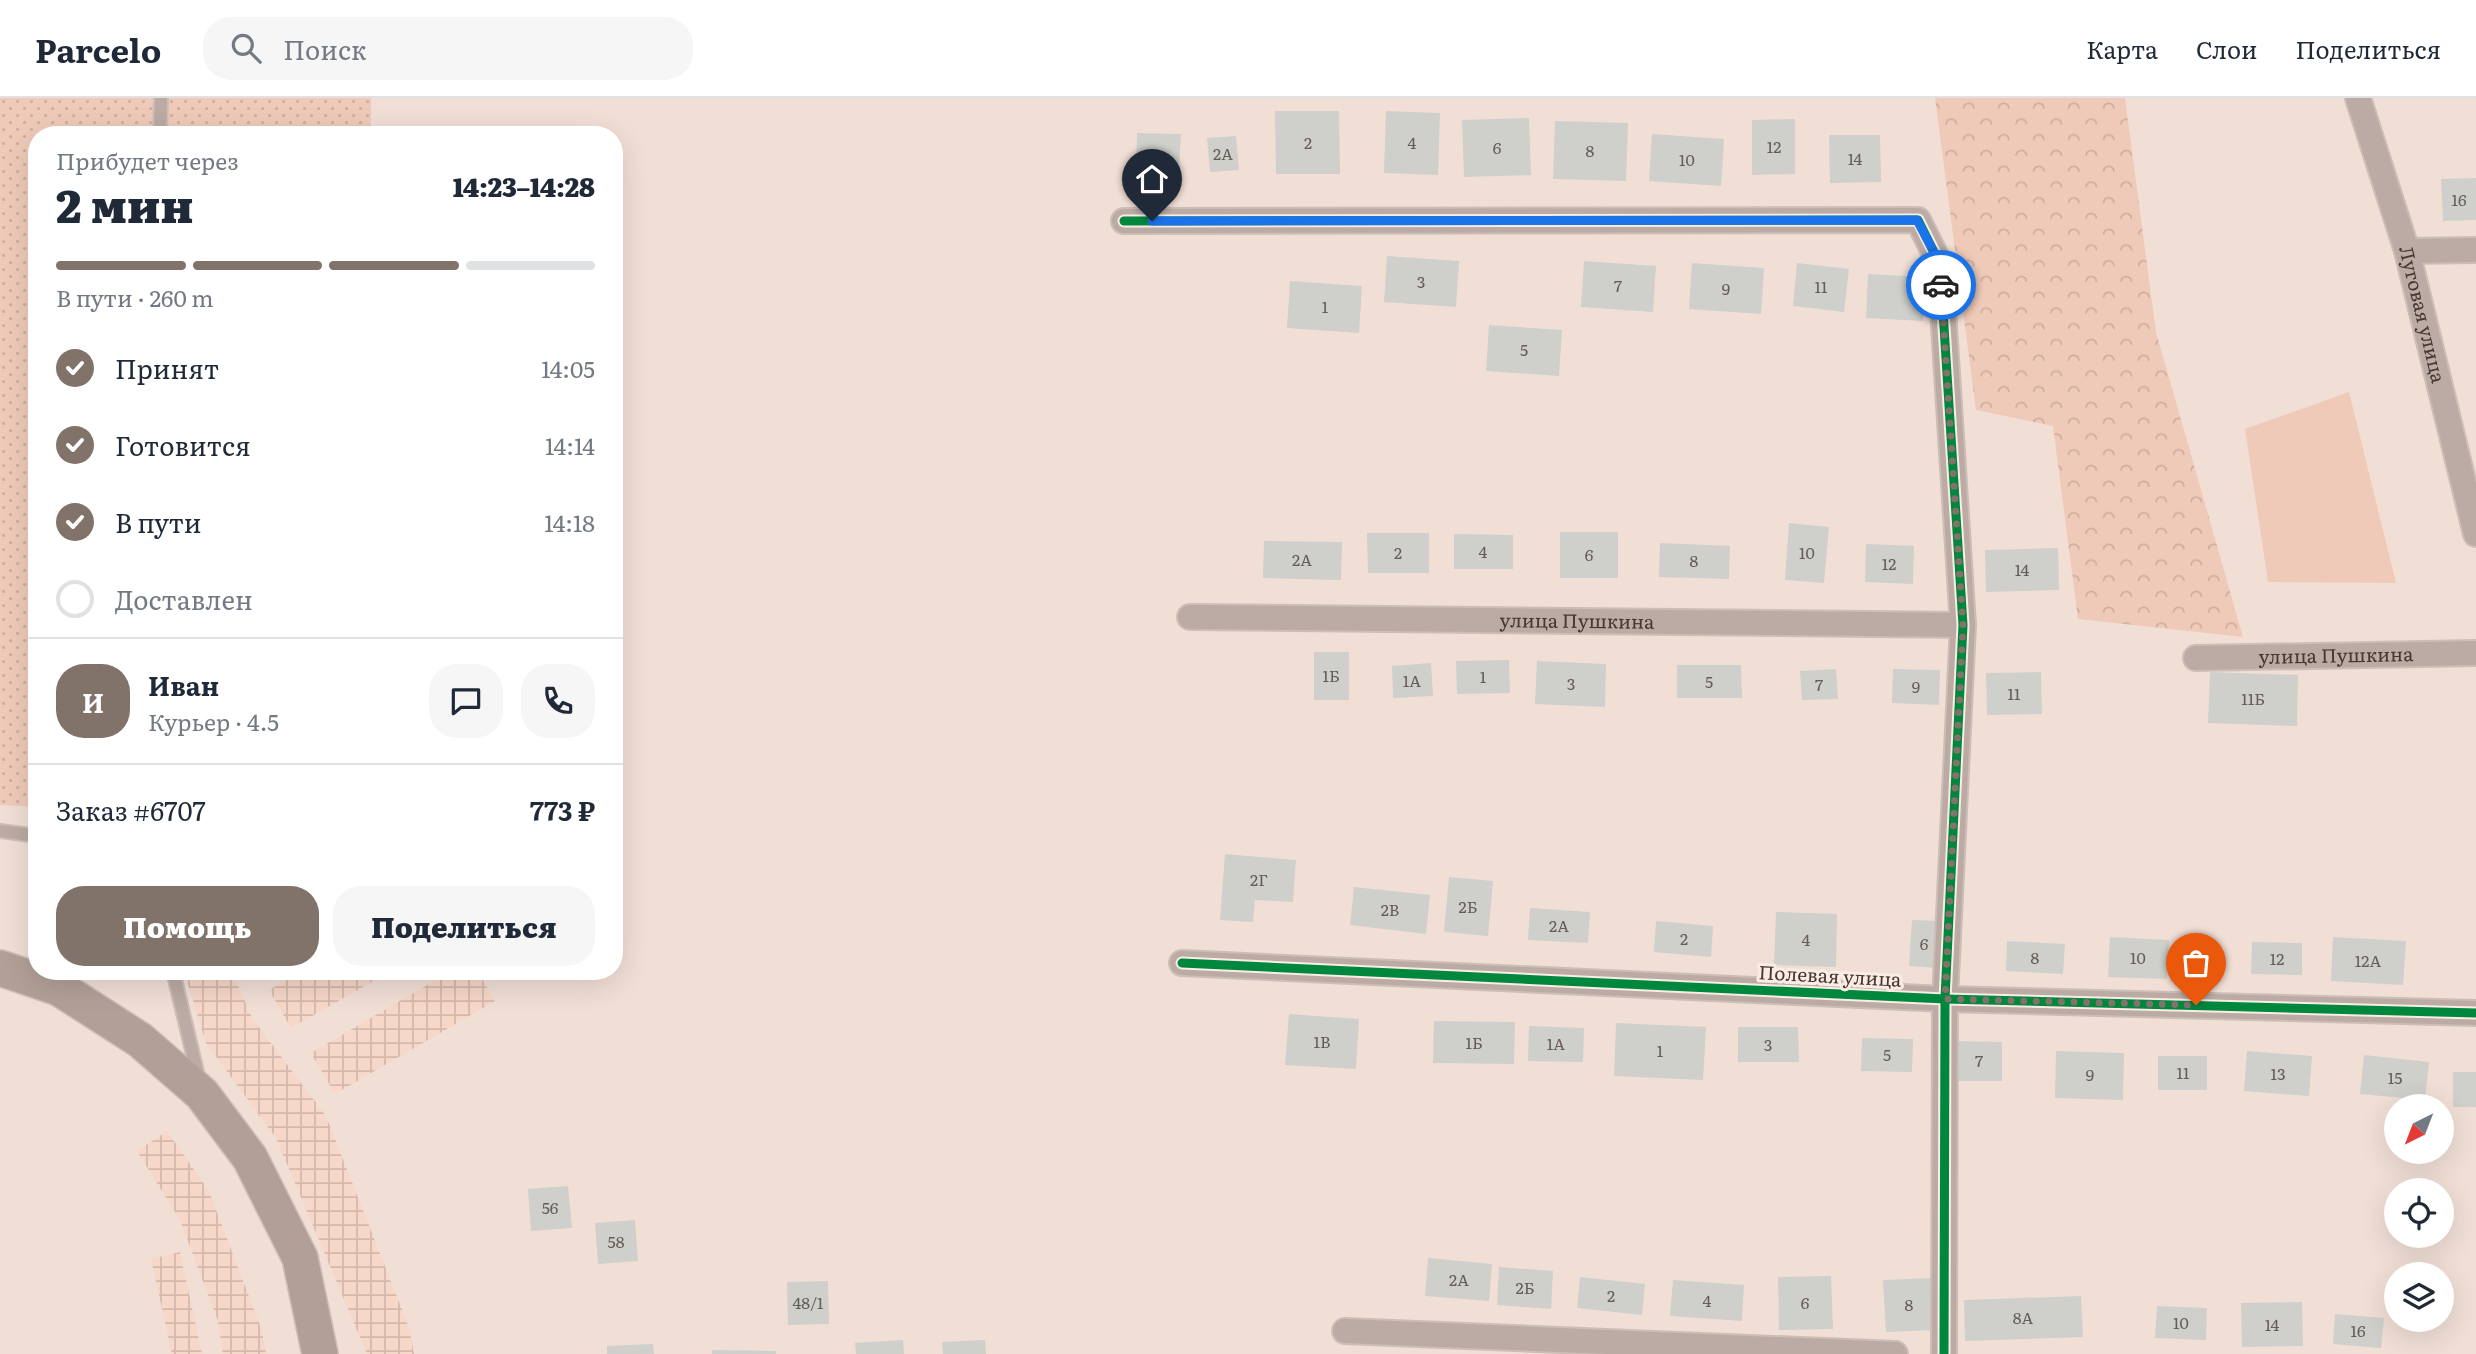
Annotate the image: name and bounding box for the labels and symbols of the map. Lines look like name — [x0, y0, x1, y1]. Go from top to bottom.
house number: 2 — [1304, 130, 1312, 154]
house number: 4 — [1408, 130, 1417, 154]
house number: 12 — [1767, 134, 1781, 158]
house number: 6 — [1493, 135, 1502, 159]
house number: 8 — [1586, 138, 1595, 162]
house number: 2А — [1213, 141, 1233, 165]
house number: 14 — [1848, 146, 1863, 170]
house number: 10 — [1679, 147, 1695, 171]
pin — [1122, 149, 1182, 221]
house number: 16 — [2451, 187, 2467, 211]
street label: Луговая улица — [2393, 243, 2454, 386]
courier — [1906, 250, 1976, 320]
house number: 3 — [1417, 269, 1425, 293]
house number: 7 — [1614, 273, 1622, 297]
house number: 11 — [1814, 274, 1828, 298]
house number: 9 — [1722, 276, 1730, 300]
house number: 1 — [1322, 294, 1329, 318]
house number: 5 — [1520, 337, 1528, 361]
house number: 4 — [1479, 539, 1488, 563]
house number: 2 — [1394, 540, 1402, 564]
house number: 10 — [1799, 540, 1815, 564]
house number: 6 — [1585, 542, 1594, 566]
house number: 2А — [1292, 547, 1312, 571]
house number: 8 — [1690, 548, 1699, 572]
house number: 12 — [1882, 551, 1896, 575]
house number: 14 — [2015, 557, 2030, 581]
street label: улица Пушкина — [1499, 605, 1655, 635]
street label: улица Пушкина — [2258, 639, 2414, 670]
house number: 1Б — [1322, 663, 1340, 687]
house number: 1 — [1480, 664, 1487, 688]
house number: 1А — [1403, 668, 1421, 692]
house number: 5 — [1705, 669, 1713, 693]
house number: 3 — [1567, 671, 1575, 695]
house number: 7 — [1815, 672, 1823, 696]
house number: 9 — [1912, 674, 1920, 698]
house number: 11 — [2007, 681, 2021, 705]
house number: 11Б — [2241, 686, 2265, 710]
house number: 2Г — [1250, 867, 1268, 891]
house number: 2Б — [1459, 894, 1477, 918]
house number: 2В — [1381, 897, 1399, 921]
house number: 2А — [1549, 913, 1569, 937]
house number: 2 — [1680, 926, 1688, 950]
house number: 4 — [1802, 927, 1811, 951]
house number: 6 — [1920, 931, 1929, 955]
pin — [2166, 933, 2226, 1005]
house number: 8 — [2031, 945, 2040, 969]
house number: 10 — [2130, 945, 2146, 969]
house number: 12 — [2270, 946, 2284, 970]
house number: 12А — [2355, 948, 2381, 972]
street label: Полевая улица — [1758, 957, 1903, 993]
house number: 1В — [1313, 1029, 1331, 1053]
house number: 1Б — [1465, 1030, 1483, 1054]
house number: 1А — [1547, 1031, 1565, 1055]
house number: 3 — [1764, 1032, 1772, 1056]
house number: 1 — [1657, 1038, 1664, 1062]
house number: 5 — [1883, 1042, 1891, 1066]
house number: 7 — [1975, 1048, 1983, 1072]
house number: 11 — [2176, 1060, 2190, 1084]
house number: 13 — [2270, 1061, 2286, 1085]
house number: 9 — [2086, 1062, 2094, 1086]
house number: 15 — [2388, 1065, 2402, 1089]
north arrow — [2384, 1094, 2454, 1164]
house number: 56 — [542, 1195, 559, 1219]
house number: 58 — [608, 1229, 625, 1253]
house number: 2А — [1449, 1267, 1469, 1291]
house number: 2Б — [1516, 1275, 1534, 1299]
house number: 2 — [1607, 1283, 1615, 1307]
house number: 4 — [1703, 1288, 1712, 1312]
house number: 48/1 — [793, 1290, 824, 1314]
house number: 6 — [1801, 1290, 1810, 1314]
house number: 8 — [1905, 1292, 1914, 1316]
house number: 8А — [2013, 1305, 2034, 1329]
house number: 10 — [2173, 1310, 2189, 1334]
house number: 14 — [2265, 1312, 2280, 1336]
house number: 16 — [2350, 1318, 2366, 1342]

